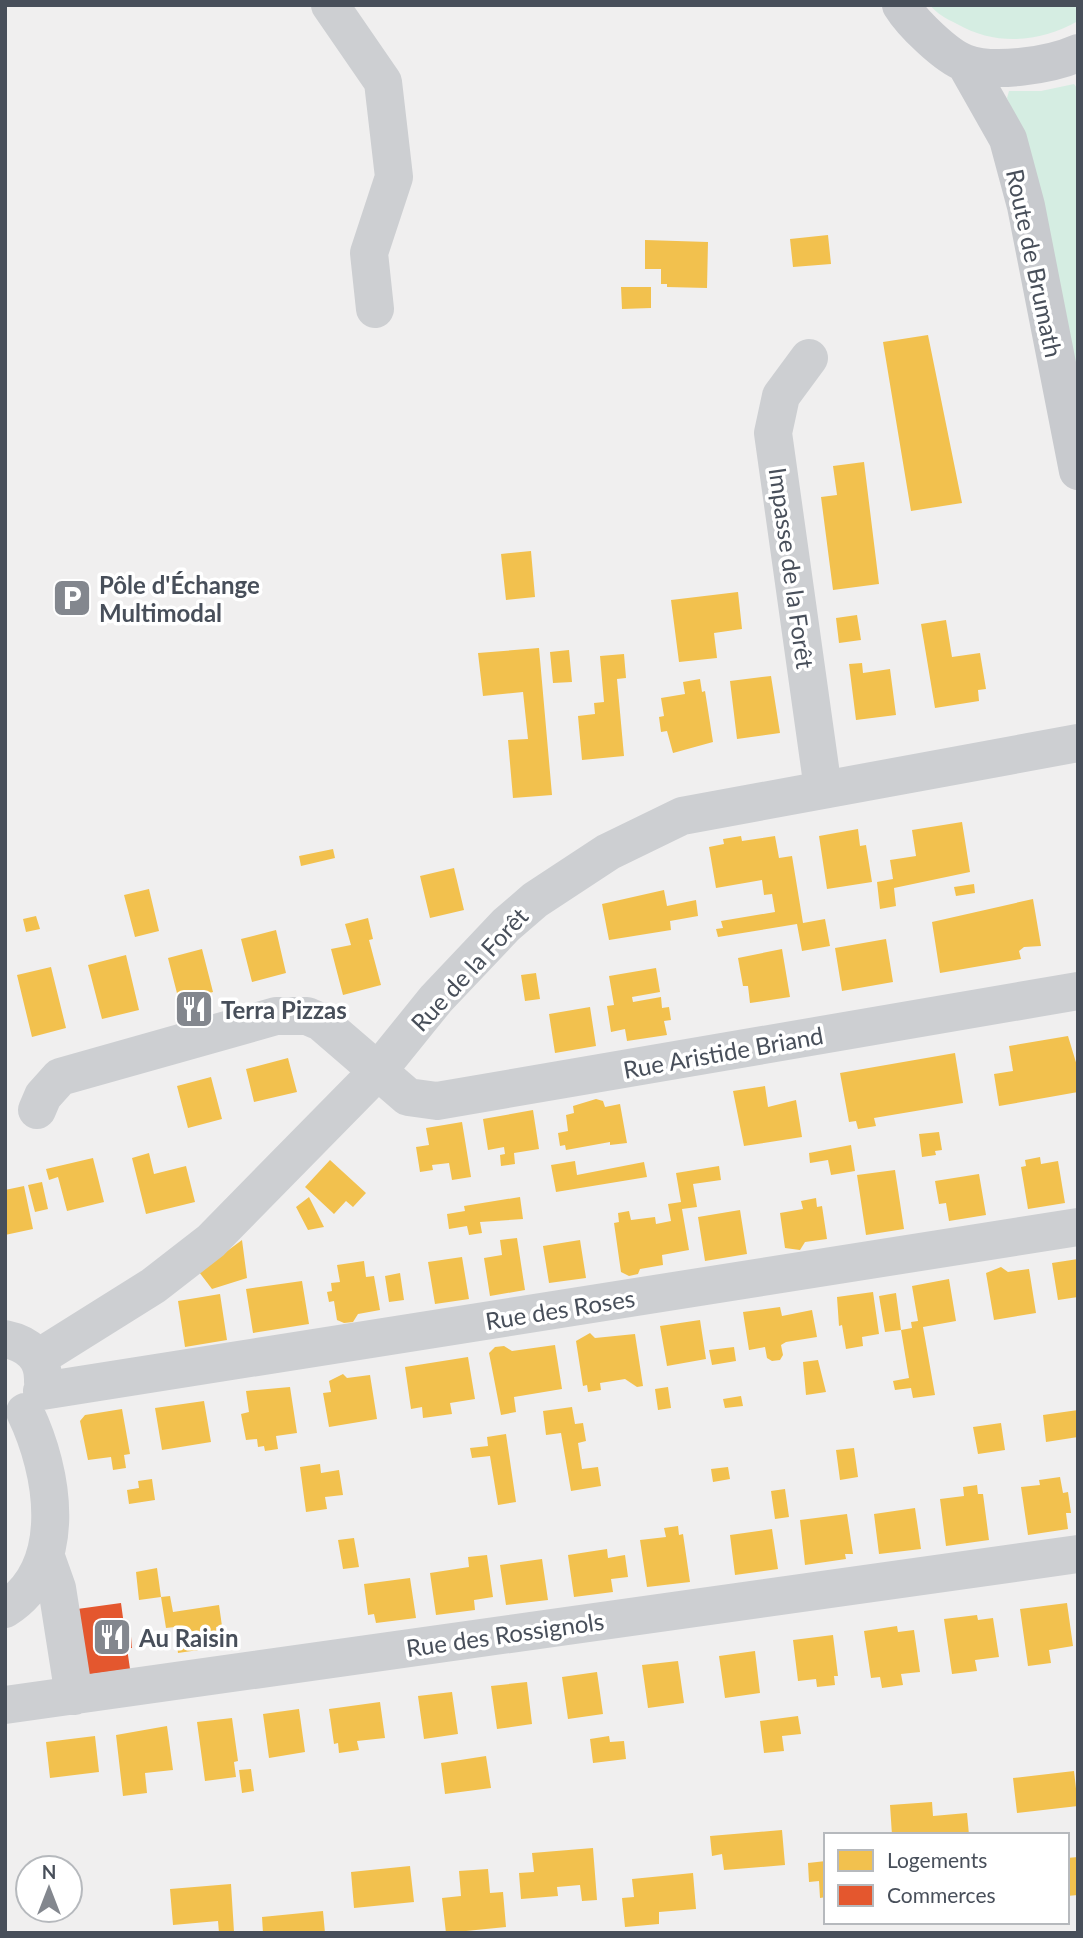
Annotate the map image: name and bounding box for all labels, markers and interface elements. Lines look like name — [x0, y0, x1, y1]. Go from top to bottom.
street label: Route de Brumath — [1001, 166, 1069, 360]
street label: Impasse de la Forêt — [764, 466, 821, 671]
place label: Pôle d'Échange Multimodal — [99, 570, 260, 627]
parking icon: Pôle d'Échange Multimodal — [51, 577, 93, 619]
street label: Rue de la Forêt — [404, 901, 534, 1037]
restaurant icon: Terra Pizzas — [173, 988, 215, 1030]
place label: Terra Pizzas — [221, 995, 347, 1024]
street label: Rue Aristide Briand — [621, 1020, 825, 1084]
street label: Rue des Roses — [483, 1283, 637, 1335]
street label: Rue des Rossignols — [404, 1606, 606, 1662]
restaurant icon: Au Raisin — [91, 1616, 133, 1658]
place label: Au Raisin — [138, 1623, 238, 1652]
legend — [824, 1833, 1069, 1924]
text: Logements — [887, 1847, 987, 1872]
north arrow — [14, 1854, 84, 1924]
text: N — [42, 1860, 56, 1883]
text: Commerces — [887, 1882, 996, 1907]

